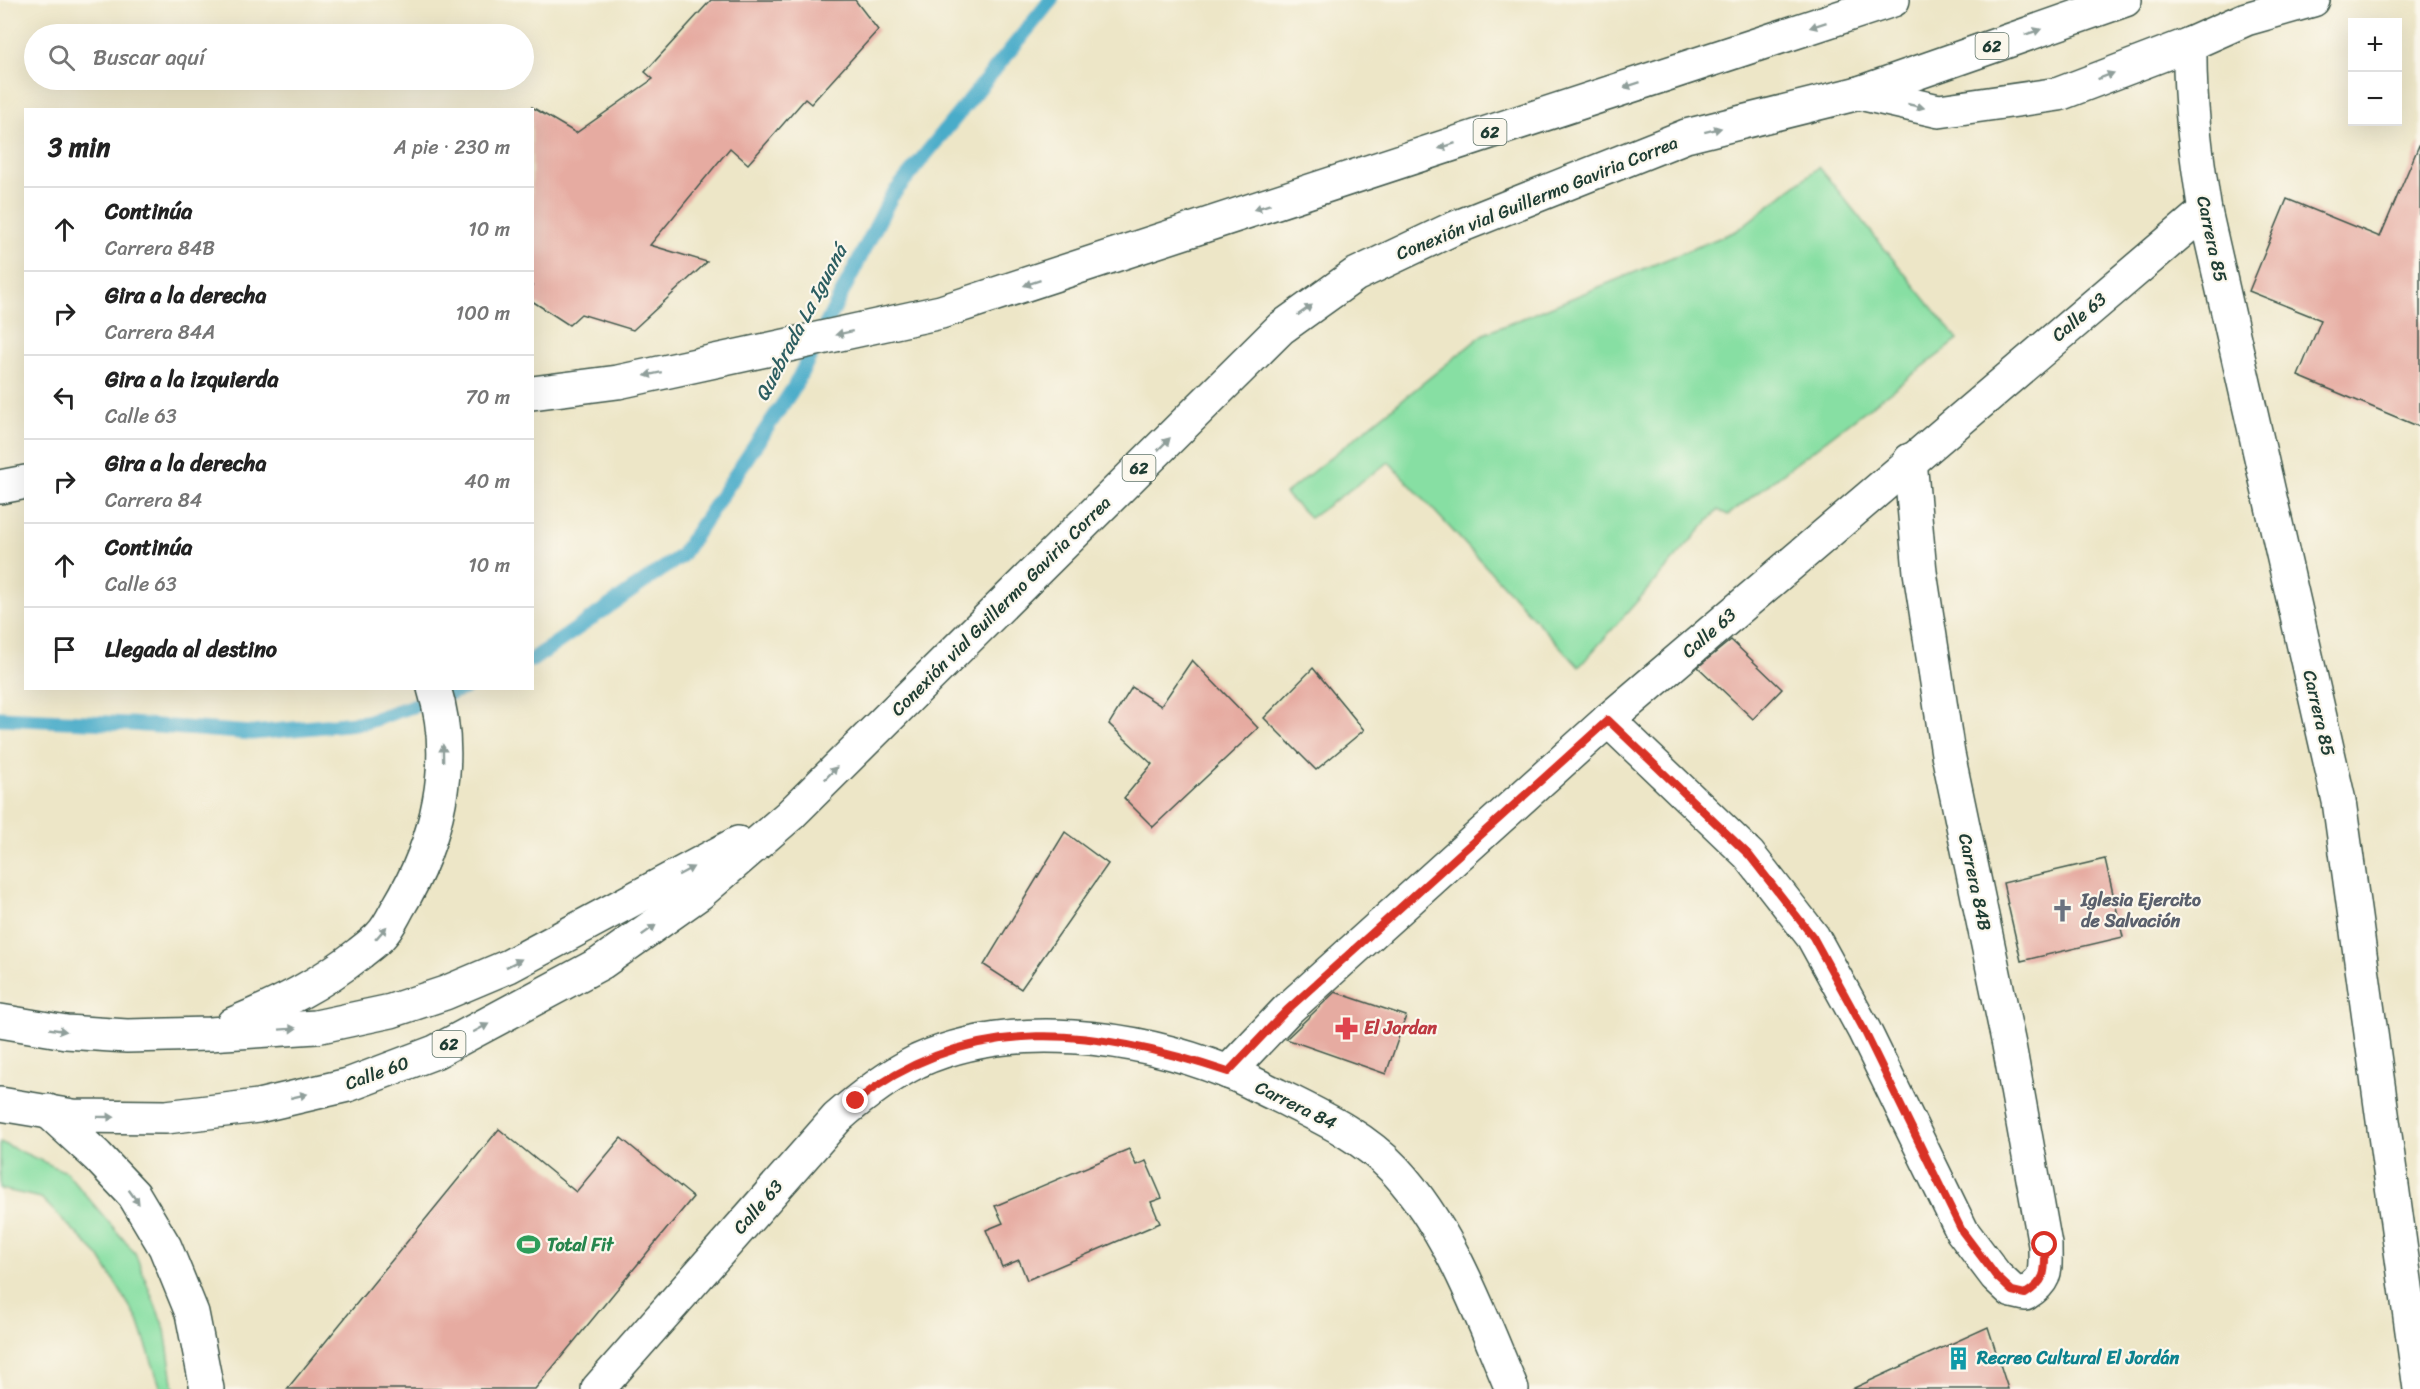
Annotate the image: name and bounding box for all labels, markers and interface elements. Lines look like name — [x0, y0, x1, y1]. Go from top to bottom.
map controls — [2348, 18, 2402, 126]
button: + — [2348, 18, 2402, 72]
one-way arrow — [1809, 20, 1827, 30]
search box — [24, 24, 534, 90]
one-way arrow — [2024, 26, 2042, 36]
road number: 62 — [1976, 33, 2008, 59]
text: Buscar aquí — [93, 38, 205, 77]
icon: search — [45, 41, 78, 74]
one-way arrow — [2097, 71, 2115, 80]
button: − — [2348, 72, 2402, 126]
one-way arrow — [1623, 81, 1641, 90]
one-way arrow — [1907, 101, 1925, 111]
road number: 62 — [1474, 119, 1506, 145]
text: 3 min — [48, 124, 110, 170]
one-way arrow — [1704, 124, 1722, 134]
street label: Conexión vial Guillermo Gaviria Correa — [1391, 127, 1683, 269]
text: A pie · 230 m — [394, 130, 510, 165]
one-way arrow — [1438, 142, 1456, 151]
text: Continúa — [105, 192, 192, 231]
street label: Carrera 85 — [2187, 193, 2237, 285]
one-way arrow — [1253, 203, 1271, 213]
text: 10 m — [468, 212, 510, 247]
icon: ahead — [48, 213, 81, 246]
text: Carrera 84B — [105, 231, 215, 266]
water label: Quebrada La Iguaná — [745, 236, 858, 408]
text: Gira a la derecha — [105, 276, 266, 315]
one-way arrow — [1023, 279, 1041, 289]
street label: Calle 63 — [2044, 284, 2114, 350]
text: 100 m — [456, 296, 510, 331]
icon: right — [48, 297, 81, 330]
one-way arrow — [1298, 305, 1313, 317]
text: Carrera 84A — [105, 315, 215, 350]
one-way arrow — [834, 329, 853, 338]
text: Gira a la izquierda — [105, 360, 278, 399]
one-way arrow — [643, 370, 662, 379]
text: 70 m — [465, 380, 510, 415]
icon: left — [48, 381, 81, 414]
text: Calle 63 — [105, 399, 177, 434]
one-way arrow — [1156, 438, 1170, 452]
text: Gira a la derecha — [105, 444, 266, 483]
road number: 62 — [1122, 455, 1156, 481]
text: 40 m — [464, 464, 510, 499]
icon: right — [48, 465, 81, 498]
text: Carrera 84 — [105, 483, 202, 518]
street label: Conexión vial Guillermo Gaviria Correa — [883, 488, 1119, 724]
text: Continúa — [105, 528, 192, 567]
text: 10 m — [468, 548, 510, 583]
icon: ahead — [48, 549, 81, 582]
text: Calle 63 — [105, 567, 177, 602]
street label: Calle 63 — [1674, 600, 1744, 666]
text: Llegada al destino — [105, 630, 277, 669]
icon: arrive — [48, 633, 81, 666]
street label: Carrera 85 — [2294, 667, 2344, 759]
one-way arrow — [438, 743, 447, 762]
one-way arrow — [823, 767, 837, 781]
street label: Carrera 84B — [1949, 830, 2001, 934]
one-way arrow — [678, 866, 695, 876]
place label: Iglesia Ejercito de Salvación — [2080, 884, 2201, 937]
church icon: Iglesia Ejercito de Salvación — [2050, 897, 2076, 923]
one-way arrow — [640, 924, 656, 936]
one-way arrow — [374, 926, 388, 941]
one-way arrow — [506, 958, 523, 968]
place label: El Jordan — [1364, 1012, 1437, 1044]
pharmacy icon: El Jordan — [1333, 1015, 1359, 1041]
one-way arrow — [472, 1023, 489, 1033]
one-way arrow — [279, 1024, 298, 1034]
one-way arrow — [48, 1026, 67, 1035]
road number: 62 — [432, 1031, 466, 1057]
street label: Calle 60 — [340, 1047, 414, 1099]
street label: Carrera 84 — [1250, 1071, 1342, 1139]
route end — [842, 1087, 868, 1113]
one-way arrow — [290, 1091, 308, 1101]
one-way arrow — [96, 1112, 115, 1121]
street label: Calle 63 — [725, 1172, 791, 1242]
one-way arrow — [128, 1188, 140, 1204]
place label: Total Fit — [547, 1229, 615, 1261]
route start — [2031, 1231, 2057, 1257]
sports icon: Total Fit — [516, 1232, 542, 1258]
place label: Recreo Cultural El Jordán — [1976, 1342, 2179, 1374]
building icon: Recreo Cultural El Jordán — [1946, 1345, 1972, 1371]

